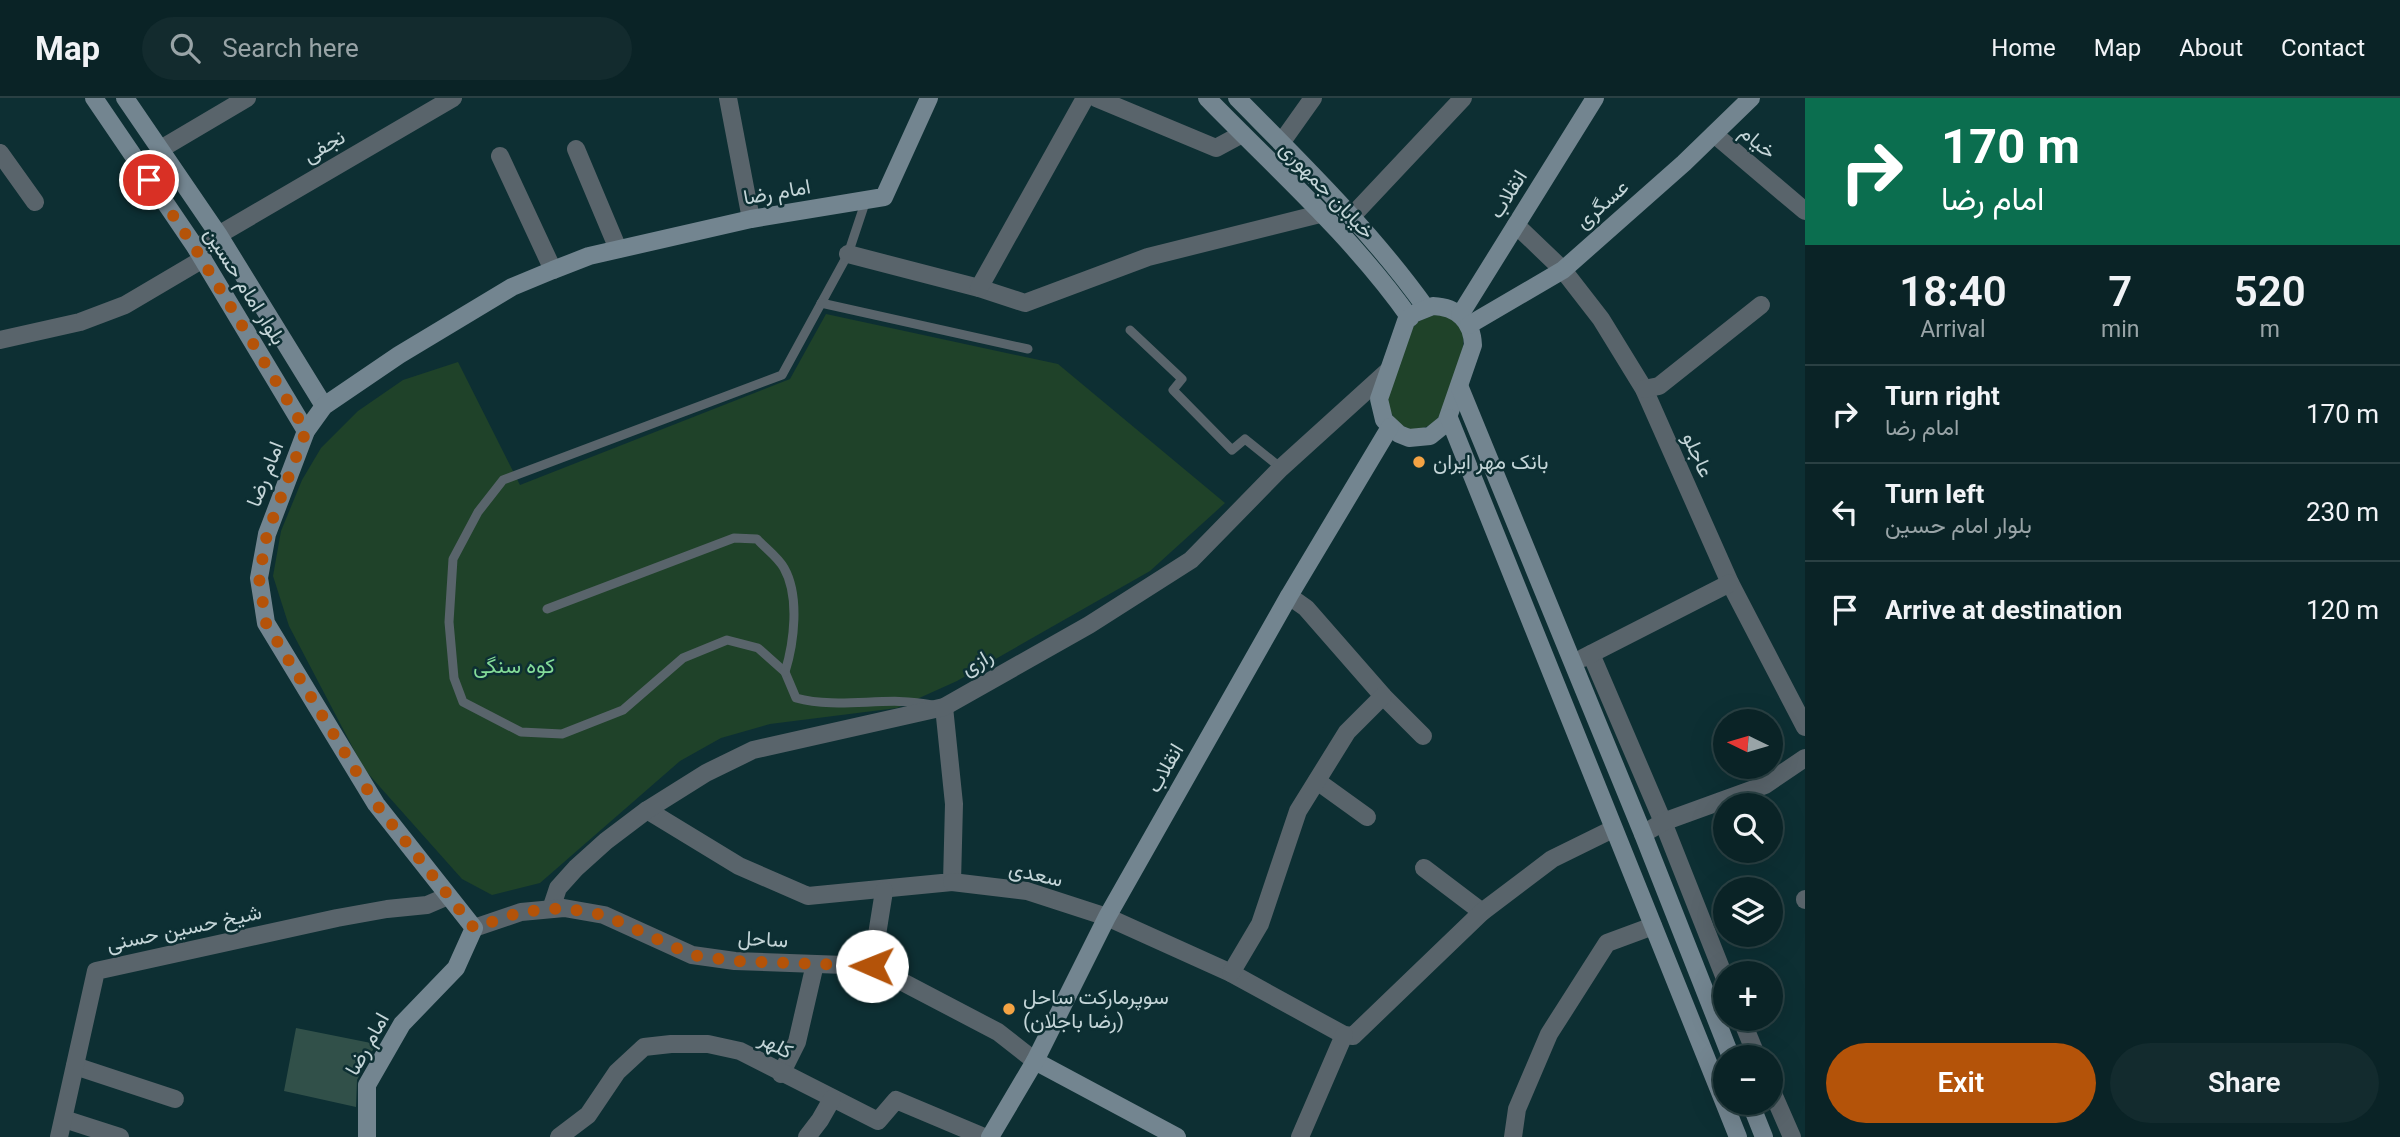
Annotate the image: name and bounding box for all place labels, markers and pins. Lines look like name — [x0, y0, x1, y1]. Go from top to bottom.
pin — [119, 150, 179, 210]
place label: بانک مهر ایران — [1433, 450, 1549, 475]
marker: بانک مهر ایران — [1411, 454, 1427, 470]
place label: سوپرمارکت ساحل (رضا باجلان) — [1023, 985, 1169, 1034]
marker: سوپرمارکت ساحل (رضا باجلان) — [1001, 1001, 1017, 1017]

